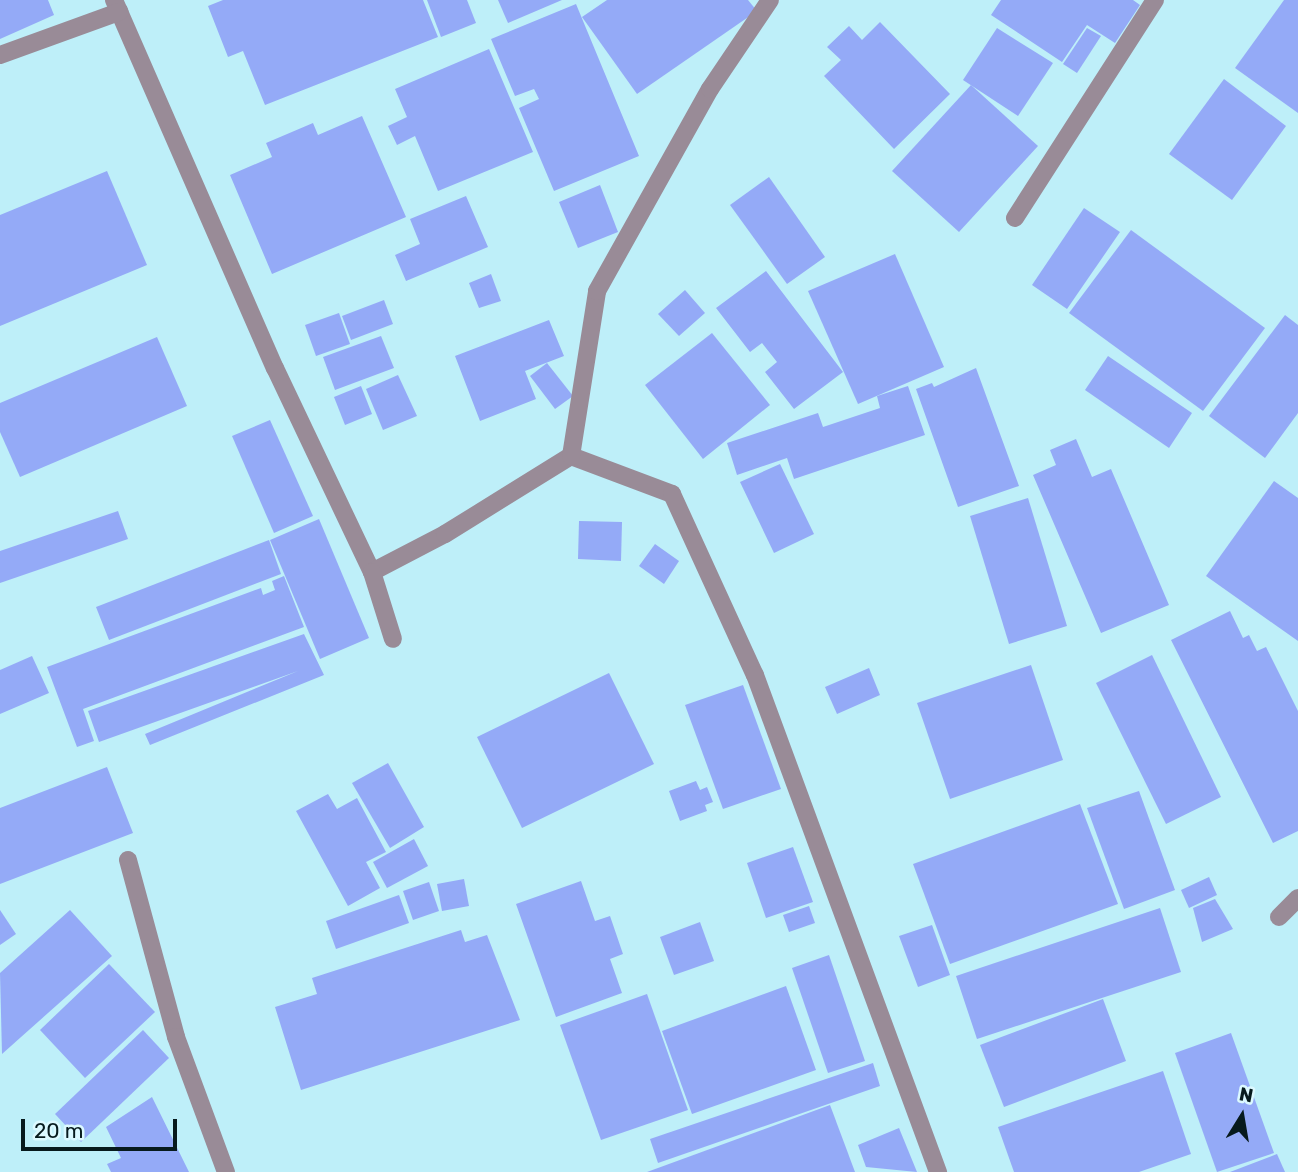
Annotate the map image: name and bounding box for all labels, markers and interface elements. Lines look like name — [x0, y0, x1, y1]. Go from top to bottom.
north arrow — [1207, 1081, 1277, 1151]
text: N — [1237, 1082, 1255, 1107]
scale bar — [24, 1106, 180, 1150]
text: 20 m — [34, 1118, 83, 1143]

